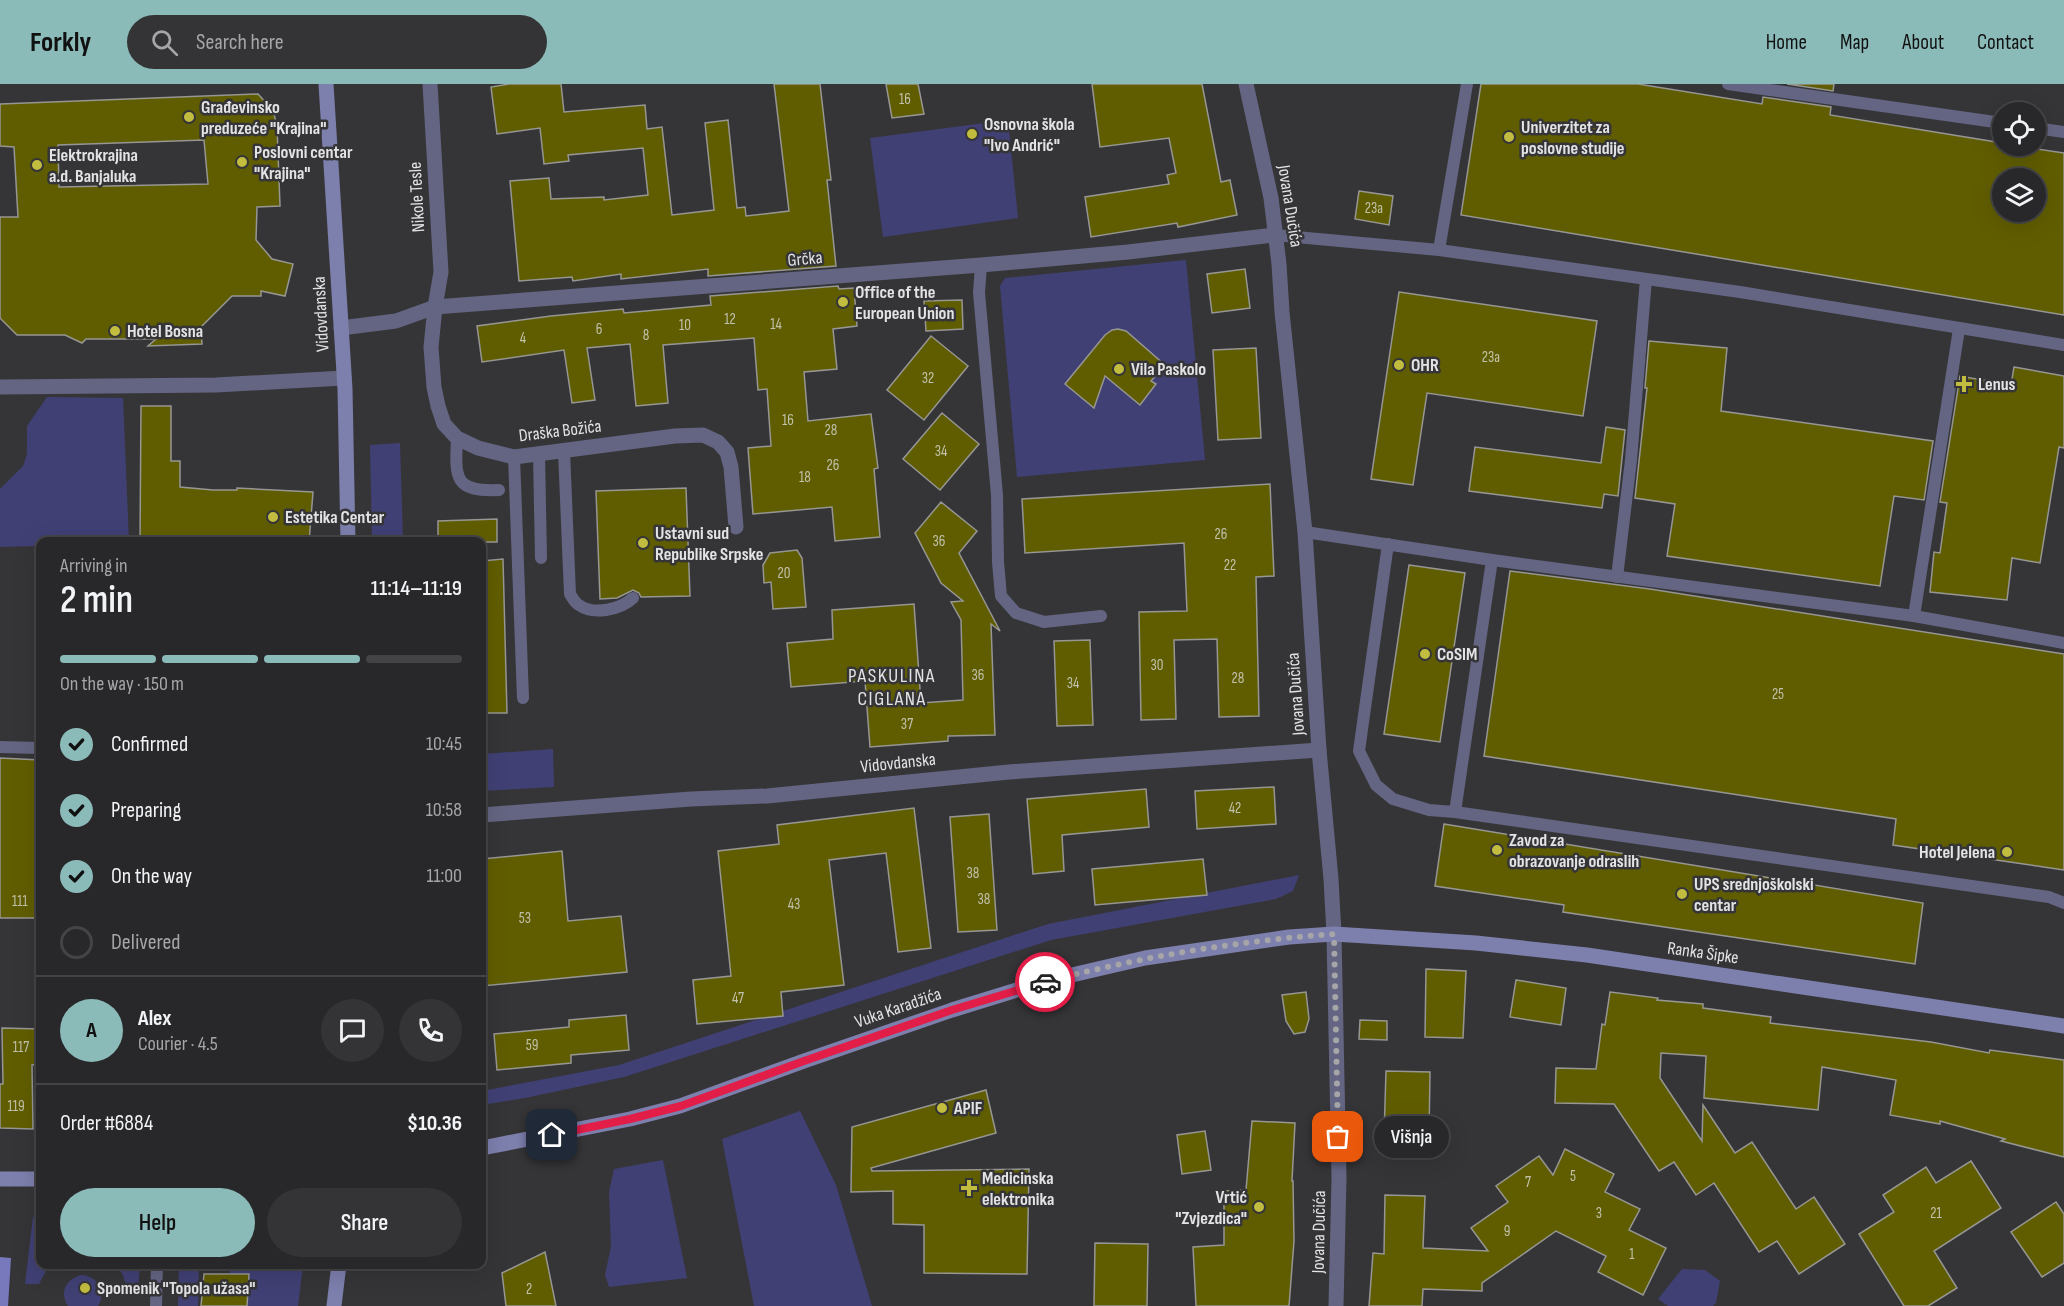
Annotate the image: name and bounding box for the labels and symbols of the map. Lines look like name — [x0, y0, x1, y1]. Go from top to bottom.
house number: 16 — [899, 90, 911, 109]
place label: Građevinsko preduzeće "Krajina" — [201, 97, 326, 139]
marker: Građevinsko preduzeće "Krajina" — [182, 110, 196, 124]
place label: Osnovna škola "Ivo Andrić" — [984, 114, 1075, 156]
place label: Univerzitet za poslovne studije — [1521, 117, 1624, 159]
marker: Osnovna škola "Ivo Andrić" — [965, 127, 979, 141]
marker: Univerzitet za poslovne studije — [1502, 130, 1516, 144]
place label: Poslovni centar "Krajina" — [254, 142, 353, 184]
place label: Elektrokrajina a.d. Banjaluka — [49, 145, 138, 187]
marker: Poslovni centar "Krajina" — [235, 155, 249, 169]
marker: Elektrokrajina a.d. Banjaluka — [30, 158, 44, 172]
street label: Nikole Tesle — [405, 161, 429, 233]
street label: Jovana Dučića — [1273, 162, 1307, 249]
house number: 23a — [1365, 199, 1383, 218]
street label: Grčka — [787, 247, 823, 271]
street label: Vidovdanska — [309, 276, 333, 352]
place label: Office of the European Union — [855, 282, 954, 324]
marker: Office of the European Union — [836, 295, 850, 309]
house number: 12 — [724, 310, 736, 329]
house number: 14 — [770, 315, 782, 334]
house number: 10 — [679, 316, 691, 335]
house number: 6 — [596, 320, 602, 339]
place label: Hotel Bosna — [127, 321, 203, 342]
marker: Hotel Bosna — [108, 324, 122, 338]
house number: 8 — [643, 326, 649, 345]
house number: 4 — [520, 329, 526, 348]
house number: 23a — [1482, 348, 1500, 367]
place label: OHR — [1411, 355, 1439, 376]
marker: OHR — [1392, 358, 1406, 372]
place label: Vila Paskolo — [1131, 359, 1206, 380]
marker: Vila Paskolo — [1112, 362, 1126, 376]
house number: 32 — [922, 369, 934, 388]
place label: Lenus — [1978, 374, 2016, 395]
marker: Lenus — [1955, 375, 1973, 393]
house number: 16 — [782, 411, 794, 430]
street label: Draška Božića — [518, 416, 602, 446]
house number: 28 — [825, 421, 837, 440]
house number: 34 — [935, 442, 947, 461]
house number: 26 — [827, 456, 839, 475]
house number: 18 — [799, 468, 811, 487]
place label: Estetika Centar — [285, 507, 385, 528]
marker: Estetika Centar — [266, 510, 280, 524]
place label: Ustavni sud Republike Srpske — [655, 523, 763, 565]
house number: 26 — [1215, 525, 1227, 544]
house number: 36 — [933, 532, 945, 551]
marker: Ustavni sud Republike Srpske — [636, 536, 650, 550]
house number: 22 — [1224, 556, 1236, 575]
house number: 20 — [778, 564, 790, 583]
place label: CoSIM — [1437, 644, 1477, 665]
marker: CoSIM — [1418, 647, 1432, 661]
street label: Jovana Dučića — [1283, 652, 1309, 737]
house number: 30 — [1151, 656, 1163, 675]
district label: PASKULINA CIGLANA — [848, 664, 936, 711]
house number: 36 — [972, 666, 984, 685]
house number: 28 — [1232, 669, 1244, 688]
house number: 34 — [1067, 674, 1079, 693]
house number: 25 — [1772, 685, 1784, 704]
house number: 37 — [901, 715, 913, 734]
street label: Vidovdanska — [859, 749, 937, 777]
house number: 42 — [1229, 799, 1241, 818]
place label: Zavod za obrazovanje odraslih — [1509, 830, 1639, 872]
place label: Hotel Jelena — [1919, 842, 1995, 863]
marker: Zavod za obrazovanje odraslih — [1490, 843, 1504, 857]
marker: Hotel Jelena — [2000, 845, 2014, 859]
house number: 38 — [967, 864, 979, 883]
place label: UPS srednjoškolski centar — [1694, 874, 1814, 916]
marker: UPS srednjoškolski centar — [1675, 887, 1689, 901]
house number: 38 — [978, 890, 990, 909]
house number: 111 — [12, 892, 29, 911]
house number: 43 — [788, 895, 800, 914]
house number: 53 — [519, 909, 531, 928]
street label: Ranka Šipke — [1666, 938, 1740, 968]
courier — [1015, 952, 1075, 1012]
street label: Vuka Karadžića — [852, 983, 944, 1033]
house number: 47 — [732, 989, 744, 1008]
house number: 59 — [526, 1036, 538, 1055]
house number: 117 — [13, 1038, 29, 1057]
house number: 119 — [7, 1097, 25, 1116]
place label: APIF — [953, 1098, 982, 1119]
marker: APIF — [935, 1101, 949, 1115]
pin — [526, 1109, 577, 1160]
pin — [1312, 1111, 1363, 1162]
callout: Višnja — [1374, 1116, 1449, 1158]
house number: 5 — [1570, 1167, 1576, 1186]
place label: Medicinska elektronika — [982, 1168, 1054, 1210]
house number: 7 — [1525, 1173, 1531, 1192]
marker: Medicinska elektronika — [960, 1179, 978, 1197]
place label: Vrtić "Zvjezdica" — [1175, 1187, 1247, 1229]
street label: Jovana Dučića — [1308, 1190, 1330, 1275]
marker: Vrtić "Zvjezdica" — [1252, 1200, 1266, 1214]
house number: 3 — [1596, 1204, 1602, 1223]
house number: 21 — [1930, 1204, 1942, 1223]
house number: 9 — [1504, 1222, 1510, 1241]
house number: 1 — [1629, 1245, 1635, 1264]
place label: Spomenik "Topola užasa" — [97, 1278, 256, 1299]
house number: 2 — [526, 1280, 532, 1299]
marker: Spomenik "Topola užasa" — [78, 1281, 92, 1295]

